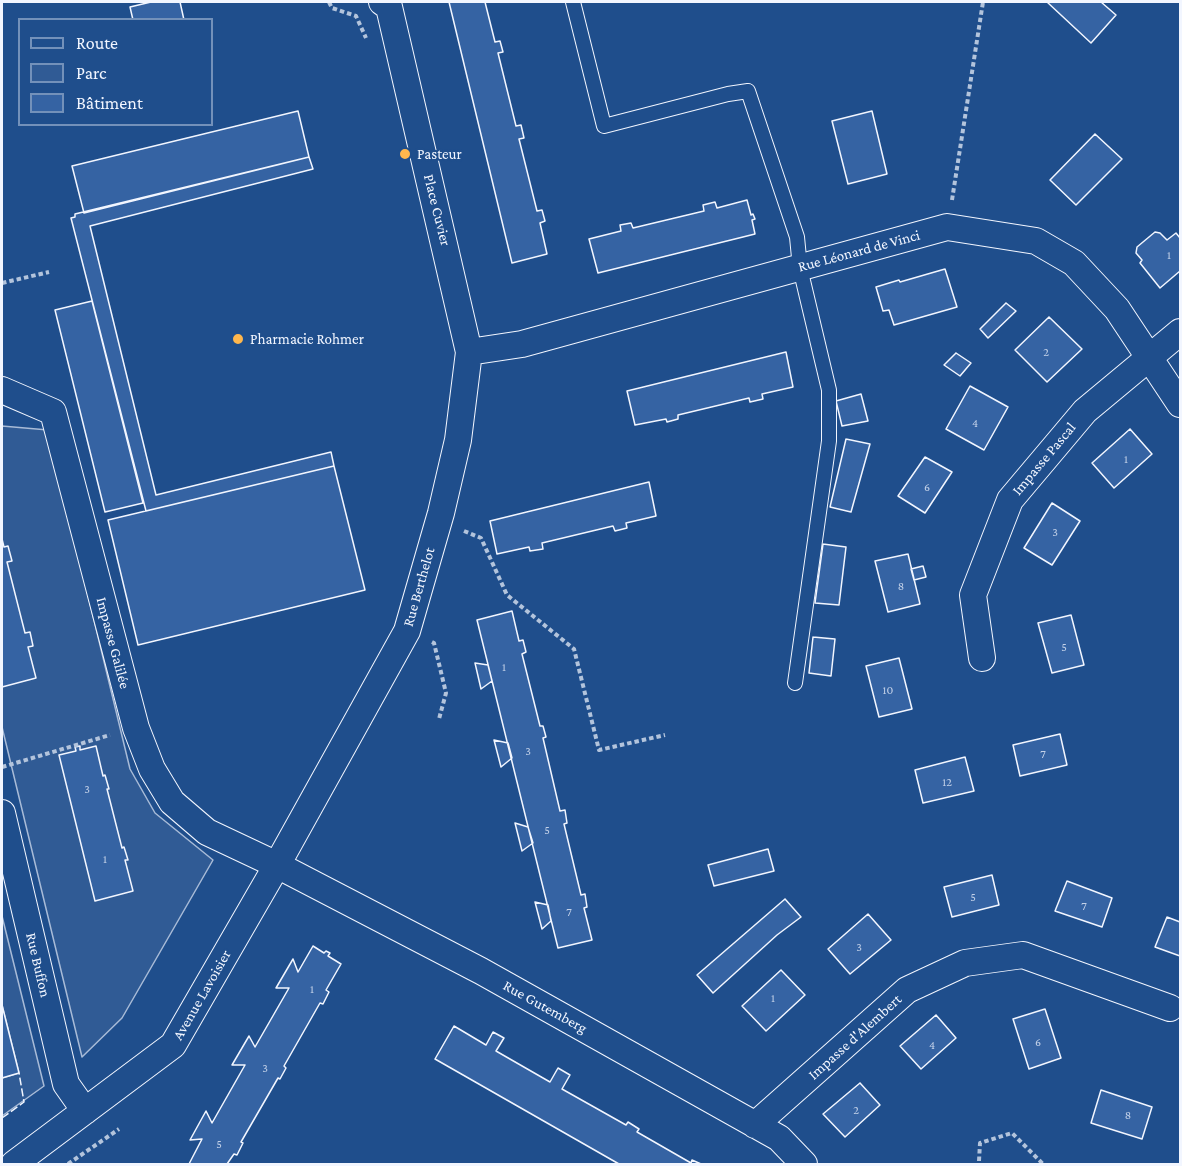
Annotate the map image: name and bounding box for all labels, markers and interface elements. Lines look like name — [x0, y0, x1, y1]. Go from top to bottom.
legend — [18, 18, 213, 126]
text: Route — [76, 33, 118, 53]
text: Parc — [76, 63, 107, 83]
text: Bâtiment — [76, 93, 143, 113]
place label: Pasteur — [417, 145, 462, 163]
marker: Pasteur — [398, 147, 412, 161]
street label: Place Cuvier — [419, 172, 455, 248]
street label: Rue Léonard de Vinci — [796, 226, 922, 276]
house number: 1 — [1167, 248, 1171, 262]
place label: Pharmacie Rohmer — [250, 330, 364, 348]
marker: Pharmacie Rohmer — [231, 332, 245, 346]
house number: 2 — [1043, 345, 1049, 359]
house number: 4 — [972, 416, 978, 430]
street label: Impasse Pascal — [1008, 419, 1080, 499]
house number: 1 — [1124, 452, 1128, 466]
house number: 6 — [924, 480, 930, 494]
house number: 3 — [1052, 525, 1058, 539]
street label: Rue Berthelot — [399, 545, 439, 629]
house number: 8 — [898, 579, 904, 593]
street label: Impasse Galilée — [92, 595, 134, 691]
house number: 5 — [1061, 640, 1067, 654]
house number: 1 — [502, 660, 506, 674]
house number: 10 — [883, 683, 893, 697]
house number: 3 — [525, 744, 531, 758]
house number: 7 — [1040, 747, 1046, 761]
house number: 12 — [942, 775, 952, 789]
house number: 3 — [84, 782, 90, 796]
house number: 5 — [544, 823, 550, 837]
house number: 1 — [103, 852, 107, 866]
house number: 5 — [970, 890, 976, 904]
house number: 7 — [1081, 899, 1087, 913]
house number: 7 — [566, 905, 572, 919]
street label: Rue Buffon — [22, 931, 54, 999]
house number: 3 — [856, 940, 862, 954]
street label: Avenue Lavoisier — [169, 947, 235, 1043]
street label: Rue Gutemberg — [500, 977, 590, 1037]
house number: 1 — [310, 982, 314, 996]
street label: Impasse d'Alembert — [805, 990, 905, 1084]
house number: 1 — [771, 991, 775, 1005]
house number: 6 — [1035, 1035, 1041, 1049]
house number: 4 — [929, 1038, 935, 1052]
house number: 3 — [262, 1061, 268, 1075]
house number: 2 — [853, 1103, 859, 1117]
house number: 8 — [1125, 1108, 1131, 1122]
house number: 5 — [216, 1137, 222, 1151]

